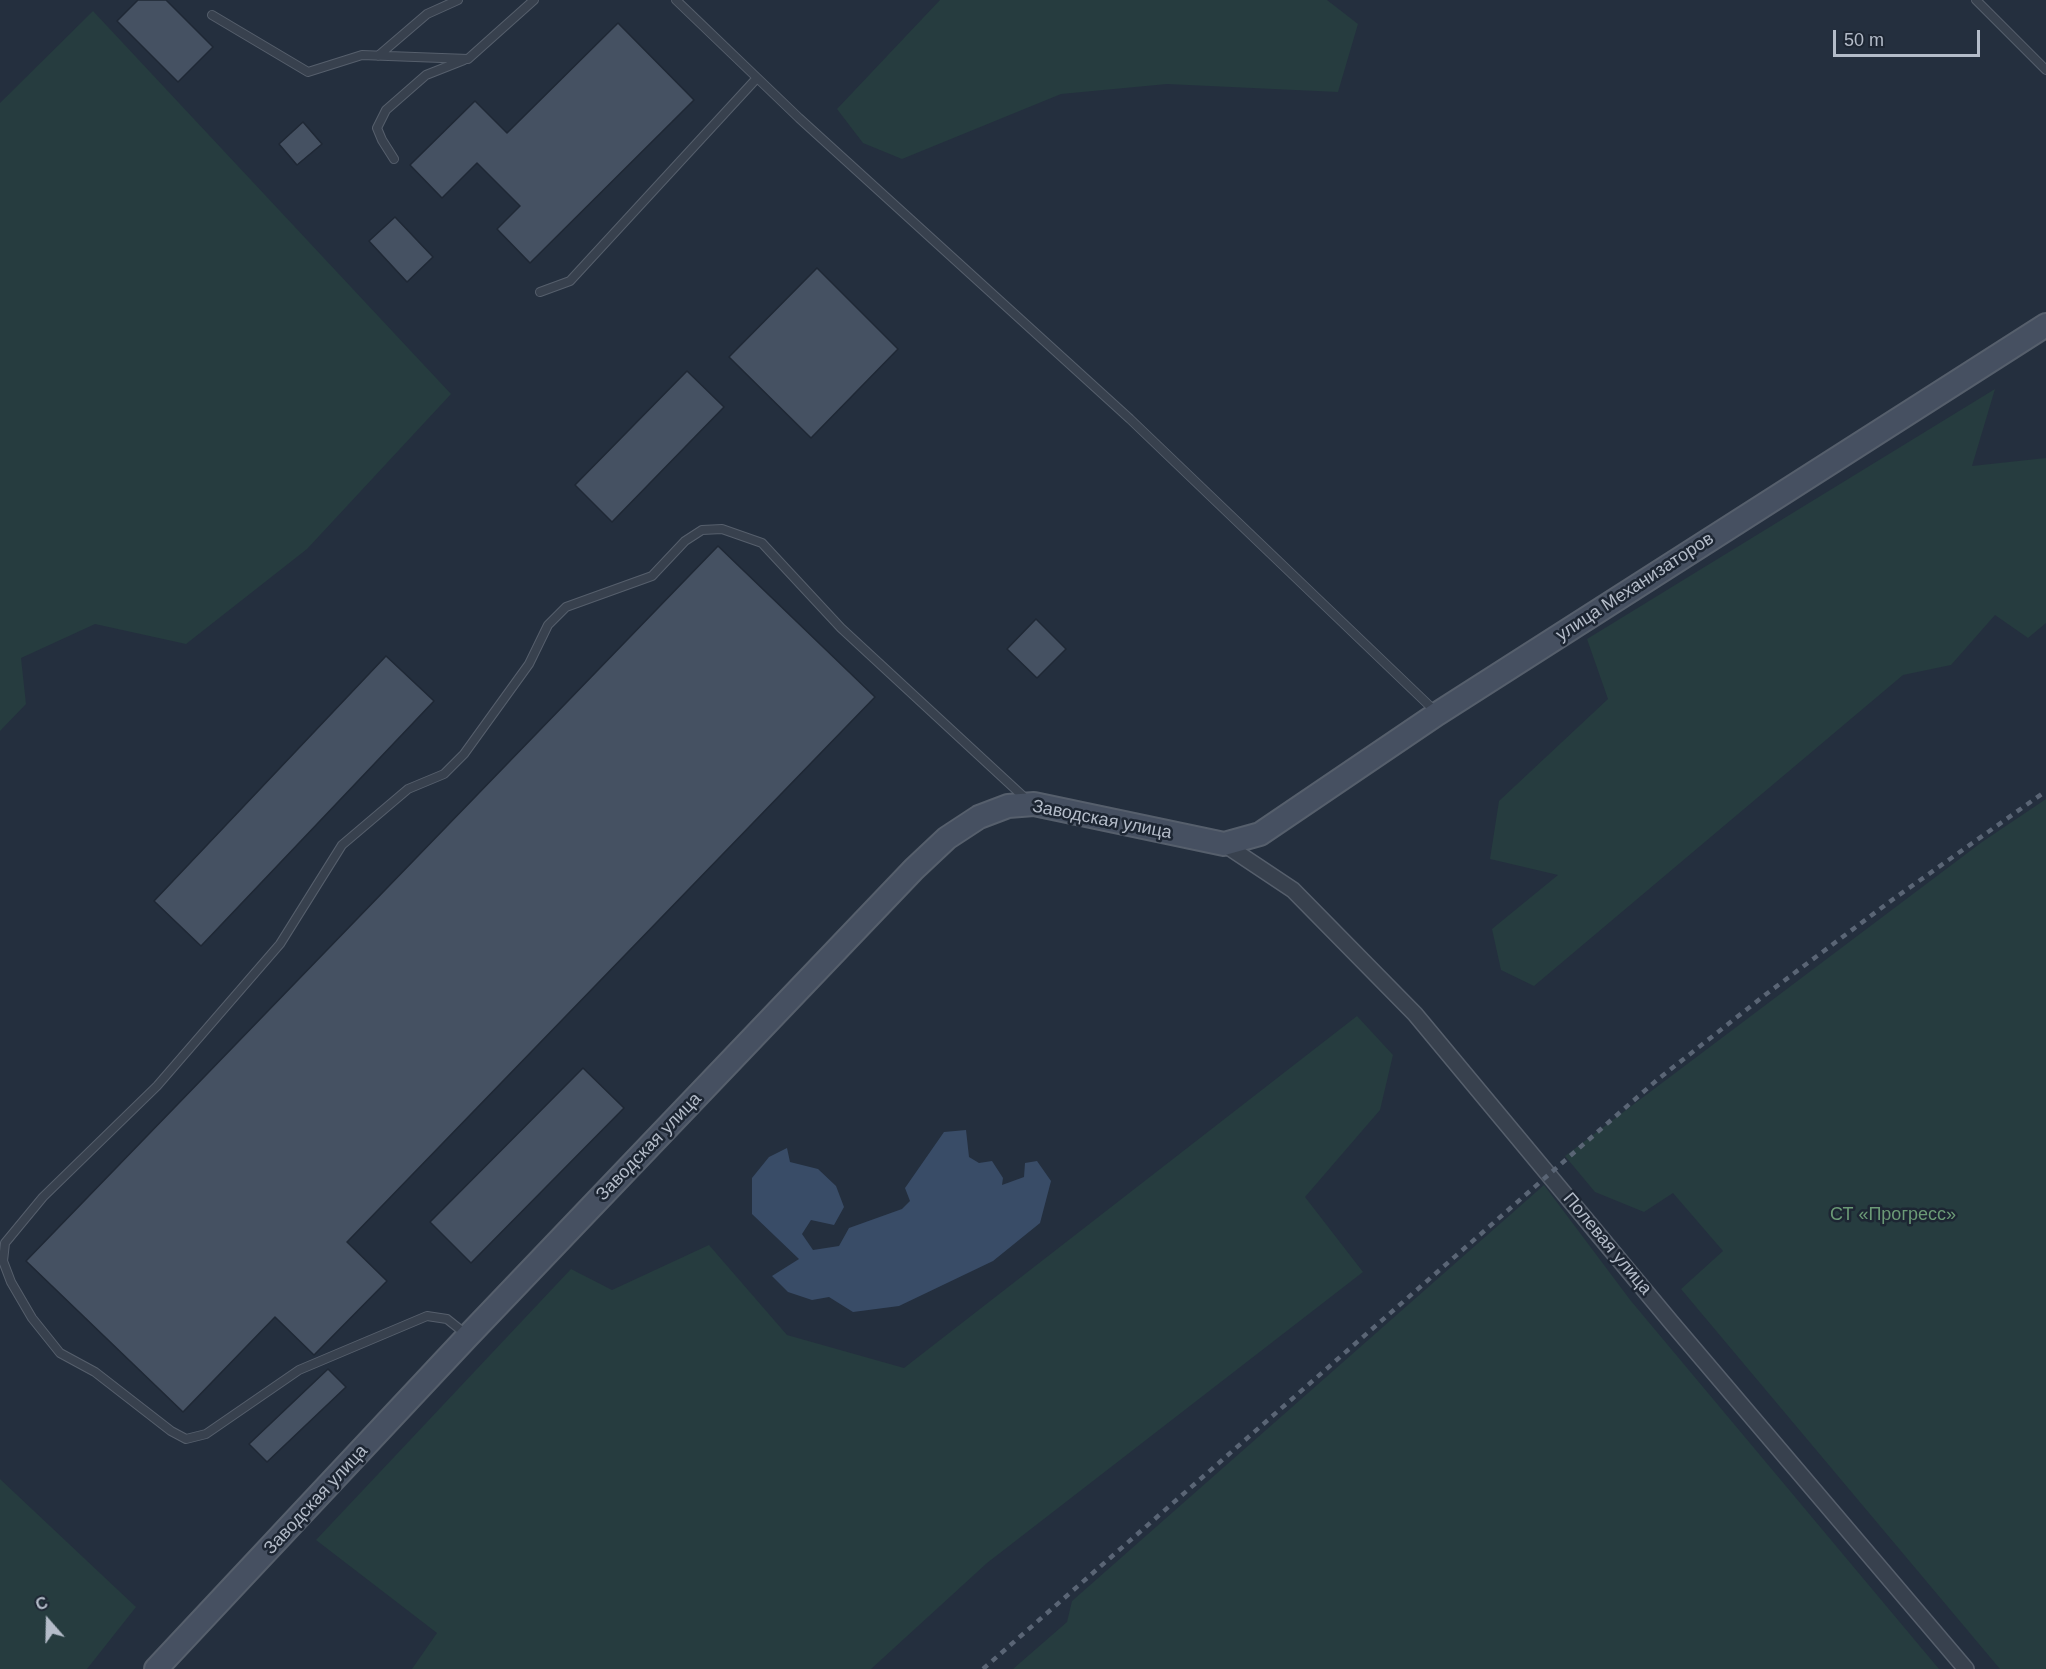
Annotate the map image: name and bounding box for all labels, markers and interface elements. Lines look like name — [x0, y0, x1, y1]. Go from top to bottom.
scale bar — [1836, 18, 1983, 56]
text: 50 m — [1844, 30, 1884, 50]
street label: улица Механизаторов — [1552, 528, 1718, 646]
street label: Заводская улица — [1030, 796, 1174, 844]
street label: Заводская улица — [592, 1088, 706, 1206]
street label: Полевая улица — [1558, 1189, 1656, 1299]
park label: СТ «Прогресс» — [1830, 1204, 1956, 1226]
street label: Заводская улица — [260, 1441, 372, 1559]
north arrow — [18, 1591, 78, 1651]
text: С — [33, 1594, 50, 1614]

